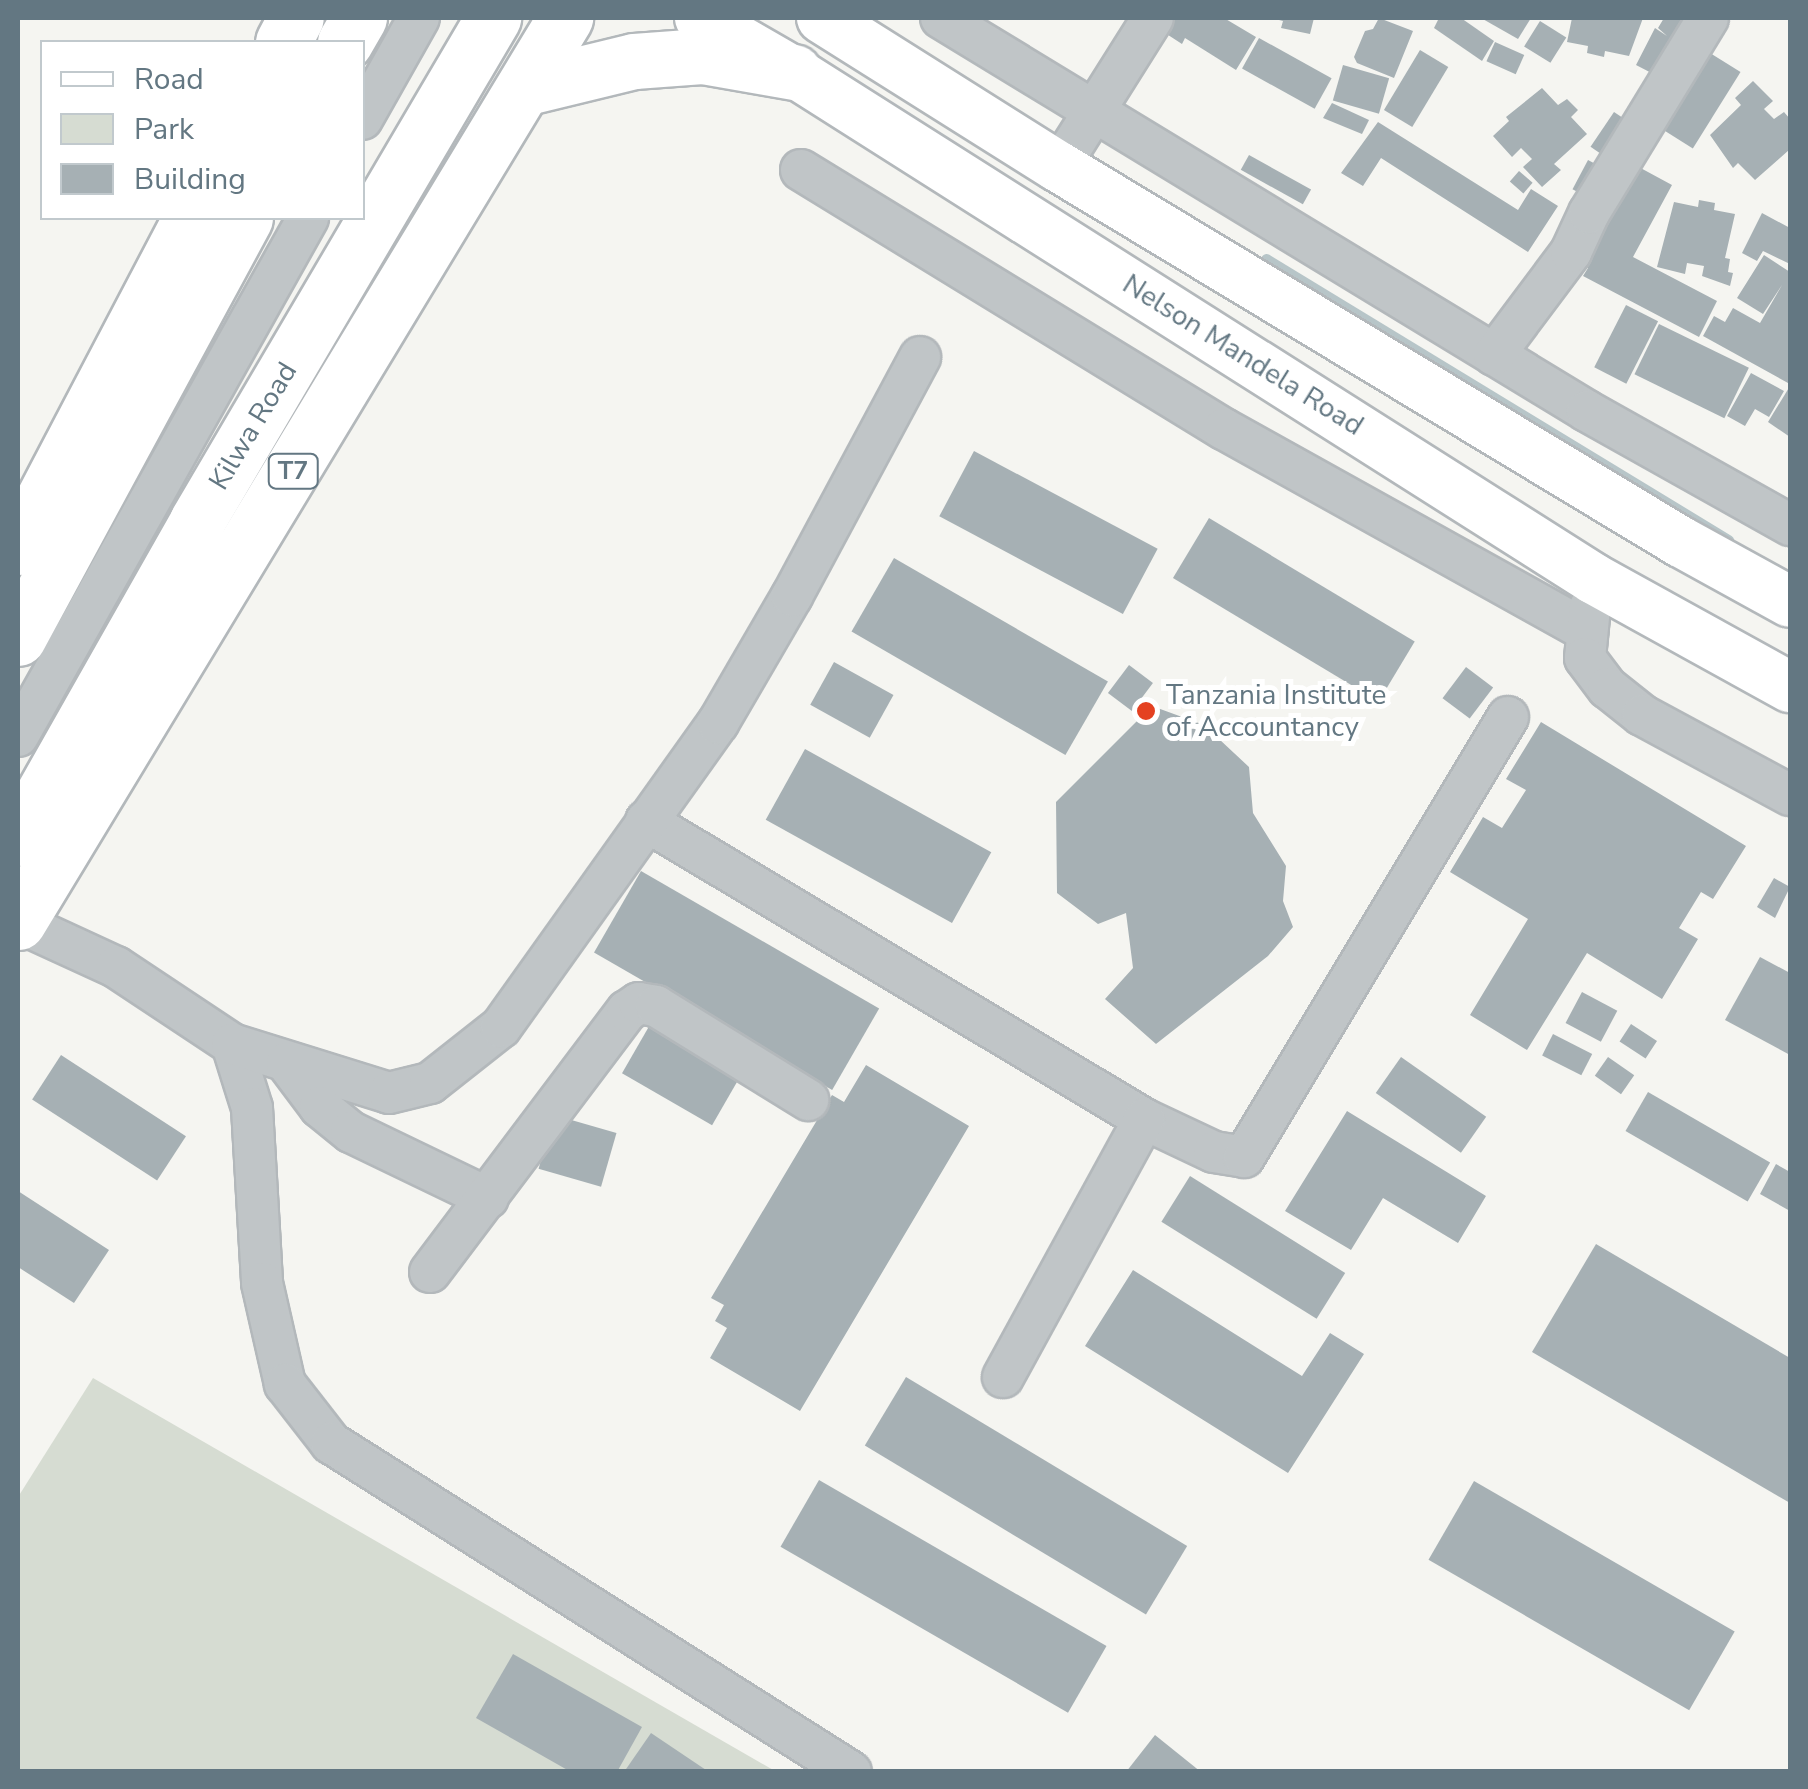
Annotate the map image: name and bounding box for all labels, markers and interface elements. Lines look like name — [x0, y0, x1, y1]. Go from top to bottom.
legend — [40, 40, 365, 220]
text: Road — [134, 59, 204, 100]
text: Park — [134, 109, 194, 150]
text: Building — [134, 159, 246, 200]
street label: Nelson Mandela Road — [1117, 267, 1369, 443]
street label: Kilwa Road — [202, 356, 304, 496]
road number: T7 — [266, 451, 320, 491]
place label: Tanzania Institute of Accountancy — [1166, 678, 1386, 744]
marker: Tanzania Institute of Accountancy — [1135, 700, 1157, 722]

